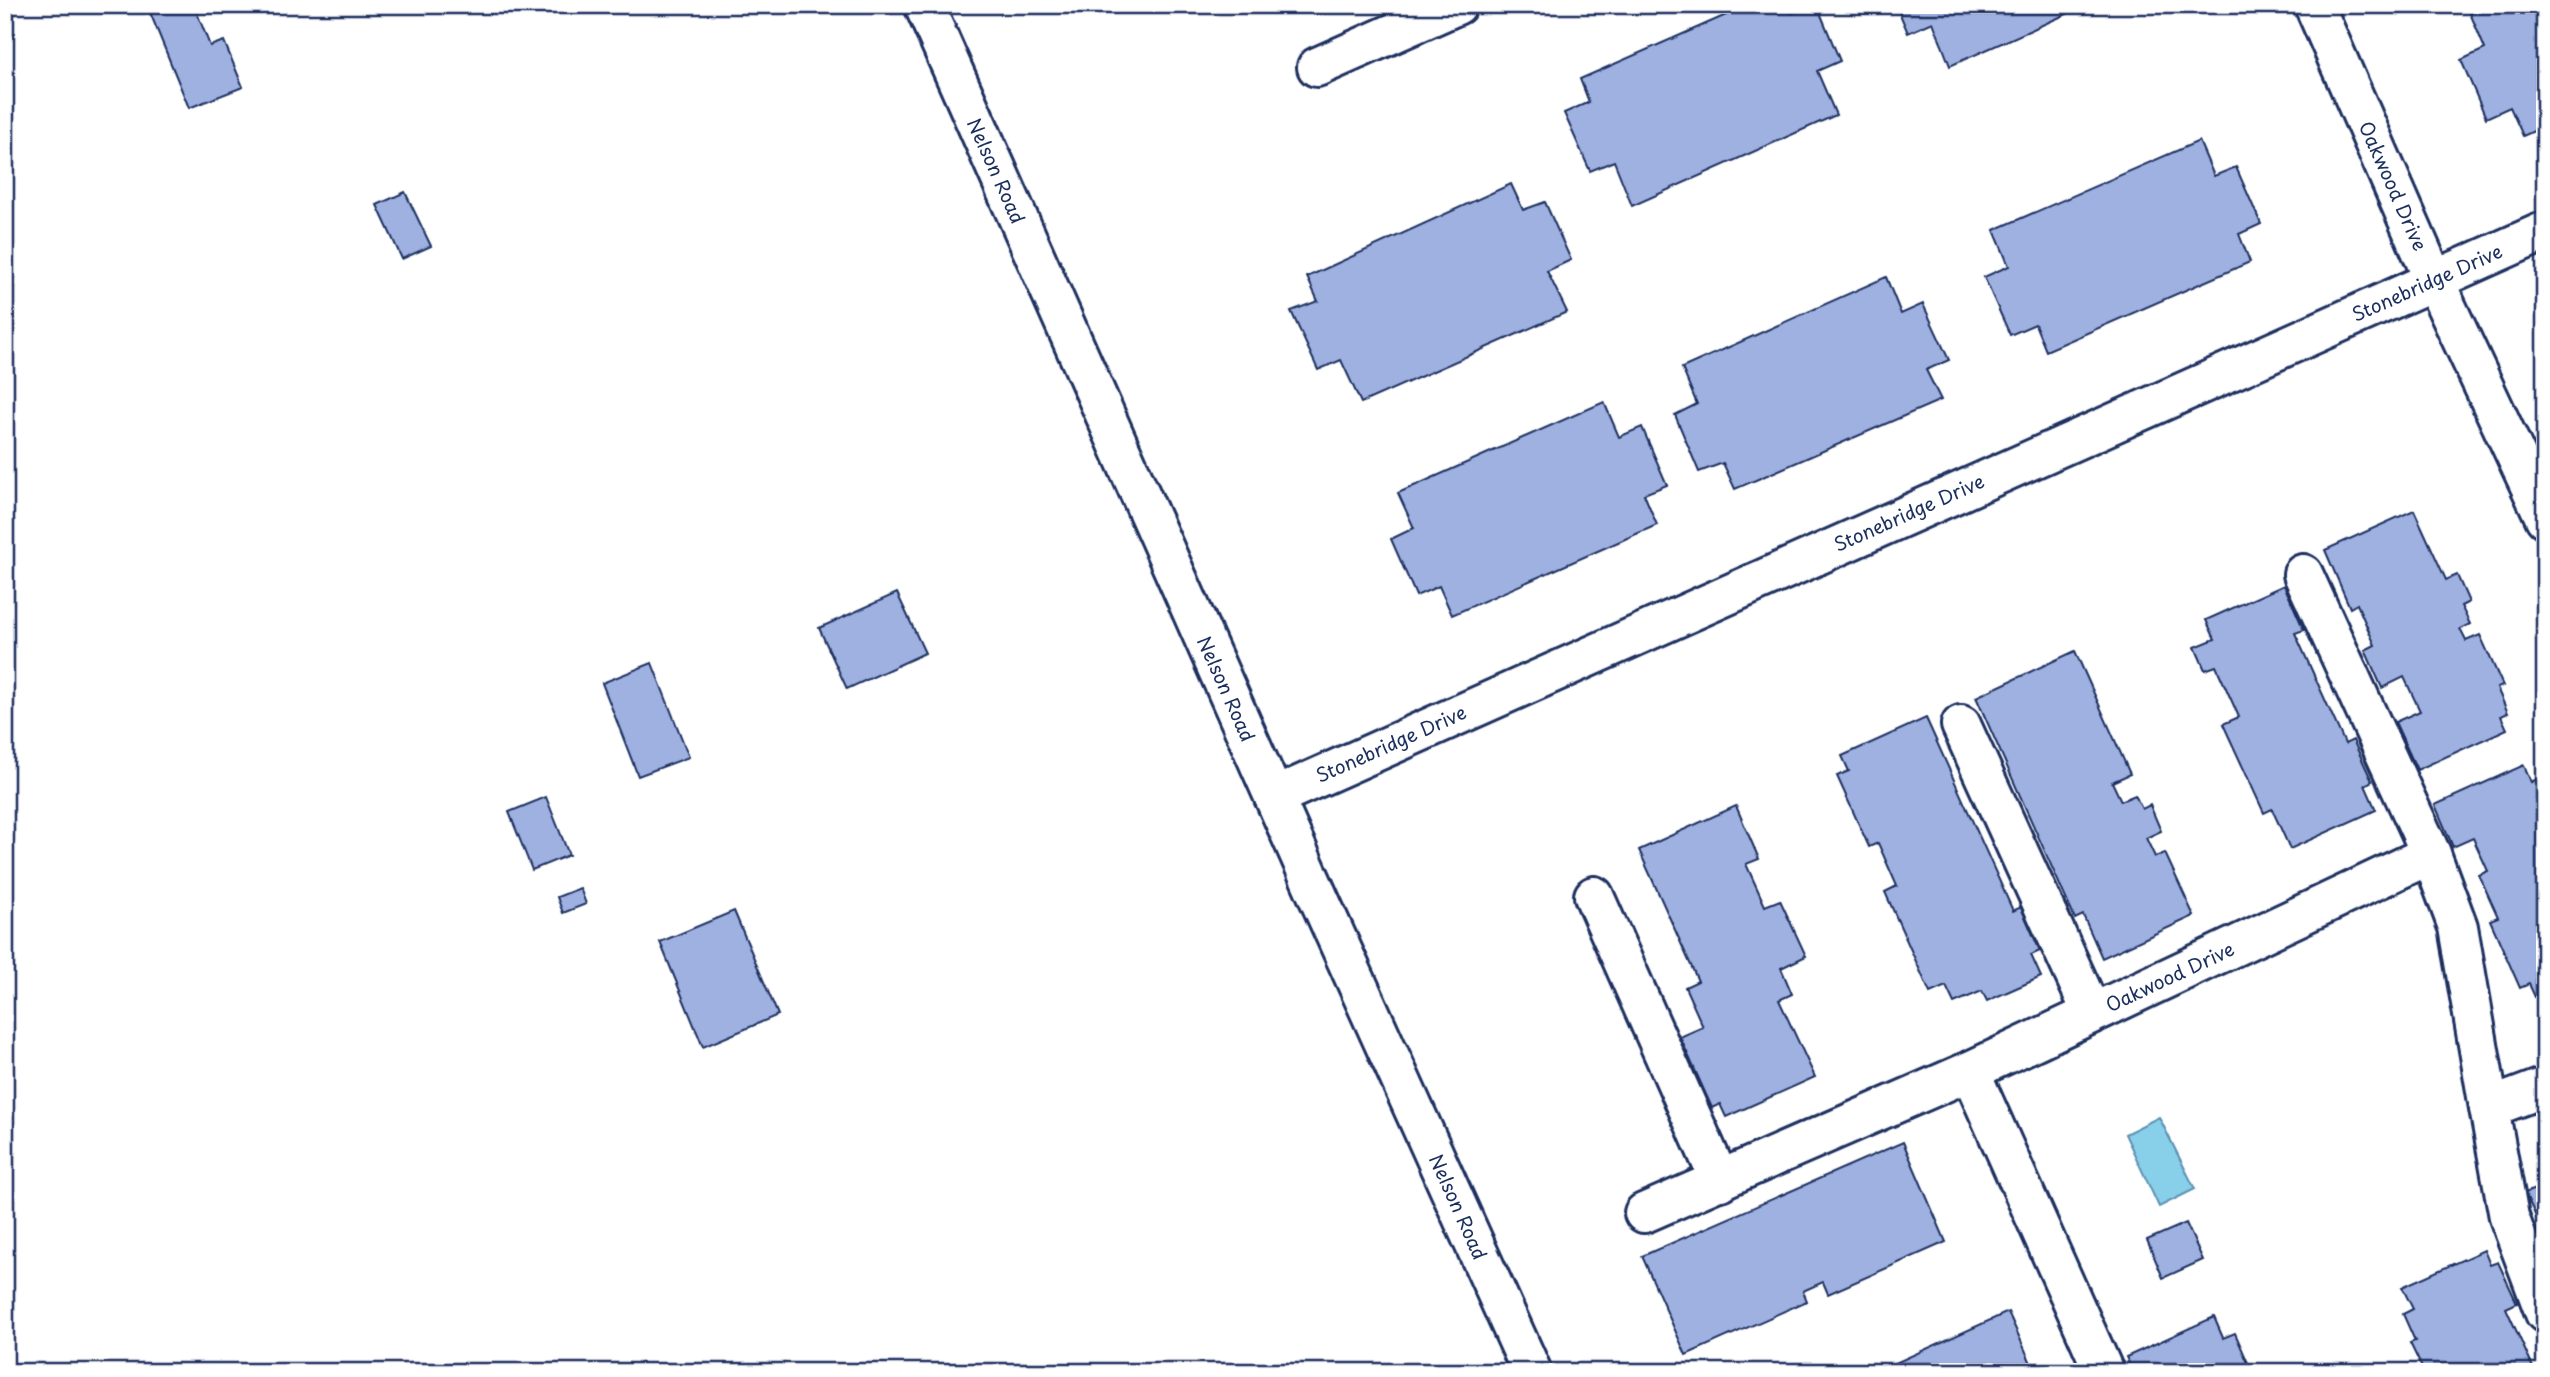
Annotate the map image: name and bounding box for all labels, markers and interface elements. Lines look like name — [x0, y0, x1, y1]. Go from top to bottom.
street label: Nelson Road — [961, 113, 1033, 228]
street label: Oakwood Drive — [2353, 116, 2435, 255]
street label: Stonebridge Drive — [2347, 236, 2506, 328]
street label: Stonebridge Drive — [1829, 466, 1988, 558]
street label: Nelson Road — [1191, 631, 1263, 746]
street label: Stonebridge Drive — [1311, 697, 1470, 789]
street label: Oakwood Drive — [2101, 934, 2239, 1018]
street label: Nelson Road — [1423, 1149, 1495, 1264]

